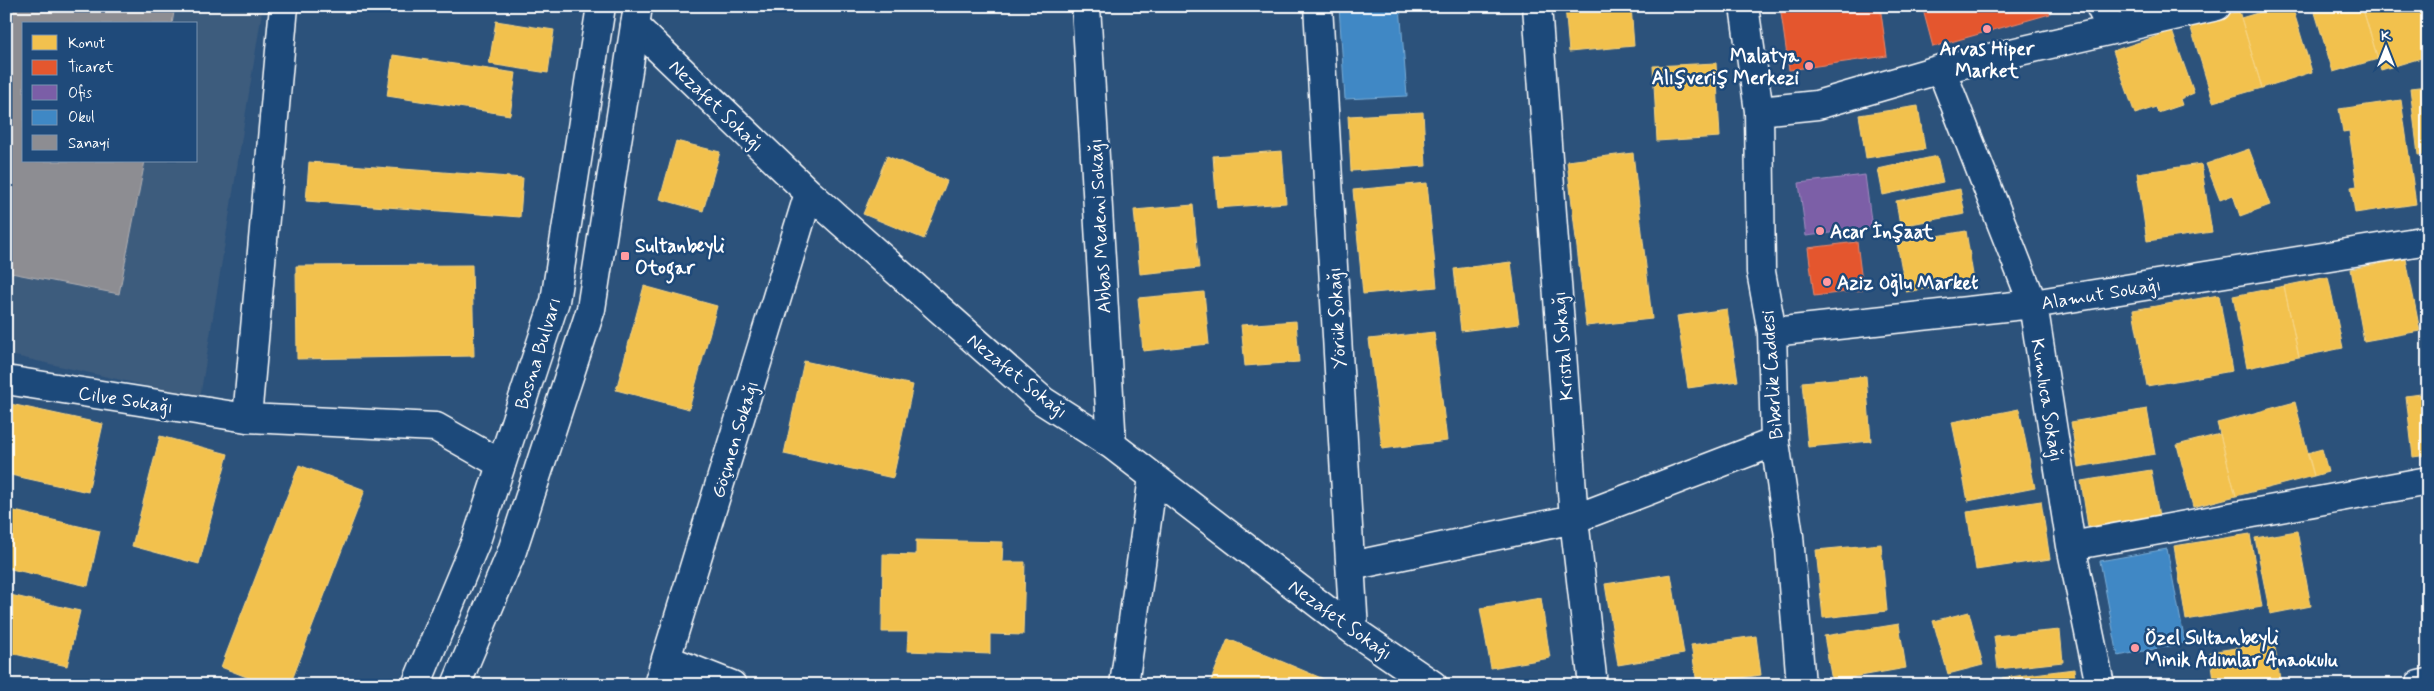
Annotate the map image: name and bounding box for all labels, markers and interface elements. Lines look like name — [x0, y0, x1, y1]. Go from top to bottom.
legend — [22, 22, 198, 162]
north arrow — [2362, 22, 2412, 72]
marker: Arvas Hiper Market — [1981, 23, 1993, 35]
text: K — [2381, 27, 2392, 45]
text: Konut — [68, 34, 106, 54]
place label: Arvas Hiper Market — [1940, 37, 2036, 84]
place label: Malatya Alışveriş Merkezi — [1652, 44, 1800, 91]
street label: Nezafet Sokağı — [663, 55, 769, 158]
text: Ticaret — [68, 58, 114, 78]
marker: Malatya Alışveriş Merkezi — [1803, 60, 1815, 72]
text: Ofis — [68, 84, 93, 104]
text: Okul — [68, 108, 95, 128]
text: Sanayi — [68, 134, 110, 154]
street label: Abbas Medeni Sokağı — [1083, 137, 1119, 314]
place label: Acar İnşaat — [1830, 220, 1934, 245]
marker: Acar İnşaat — [1814, 225, 1826, 237]
place label: Sultanbeyli Otogar — [635, 234, 725, 284]
marker: Sultanbeyli Otogar — [619, 250, 631, 262]
street label: Yörük Sokağı — [1322, 266, 1354, 369]
place label: Aziz Oğlu Market — [1837, 271, 1978, 297]
street label: Alamut Sokağı — [2039, 273, 2163, 317]
marker: Aziz Oğlu Market — [1821, 276, 1833, 288]
street label: Kristal Sokağı — [1547, 290, 1581, 401]
street label: Bosna Bulvarı — [510, 294, 567, 413]
street label: Biberlik Caddesi — [1756, 309, 1789, 440]
street label: Nezafet Sokağı — [961, 328, 1073, 425]
street label: Kumluca Sokağı — [2023, 337, 2069, 464]
street label: Göçmen Sokağı — [706, 378, 766, 501]
street label: Cilve Sokağı — [76, 381, 175, 421]
street label: Nezafet Sokağı — [1283, 574, 1397, 667]
place label: Özel Sultanbeyli Minik Adımlar Anaokulu — [2145, 626, 2339, 673]
marker: Özel Sultanbeyli Minik Adımlar Anaokulu — [2129, 642, 2141, 654]

